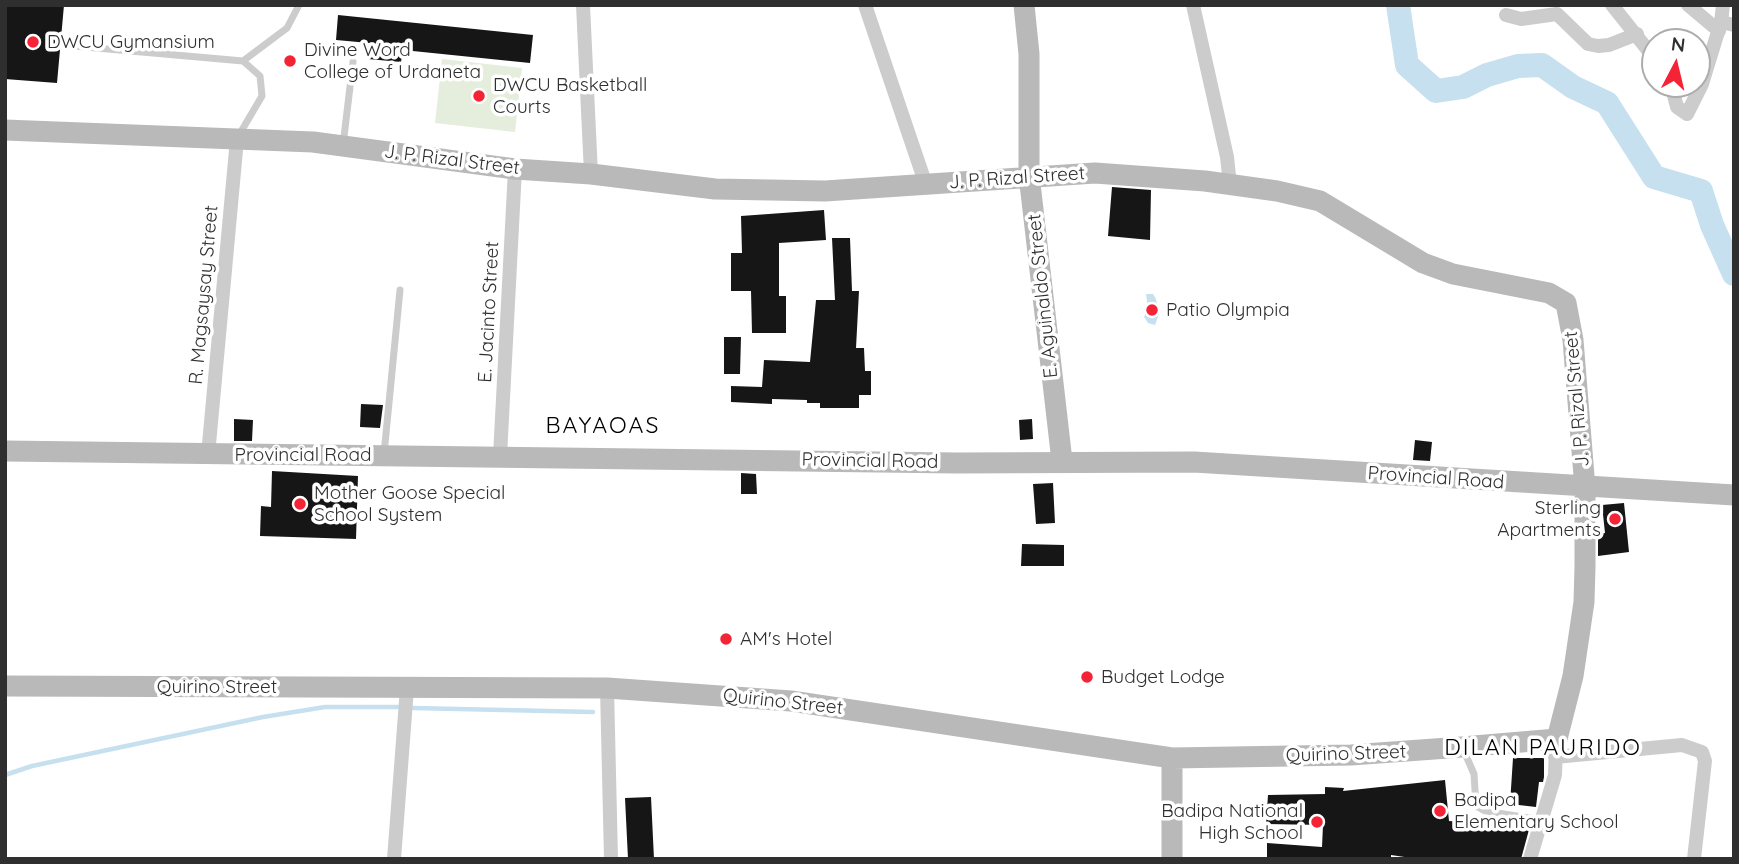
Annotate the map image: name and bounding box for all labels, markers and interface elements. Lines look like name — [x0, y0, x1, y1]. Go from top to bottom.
north arrow — [1641, 28, 1711, 98]
place label: DWCU Gymansium — [47, 31, 215, 53]
text: N — [1670, 31, 1687, 57]
marker: DWCU Gymansium — [25, 34, 41, 50]
place label: Divine Word College of Urdaneta — [304, 39, 481, 83]
marker: Divine Word College of Urdaneta — [282, 53, 298, 69]
place label: DWCU Basketball Courts — [493, 74, 647, 118]
marker: DWCU Basketball Courts — [471, 88, 487, 104]
street label: J. P. Rizal Street — [383, 140, 521, 180]
street label: J. P. Rizal Street — [948, 162, 1086, 194]
street label: R. Magsaysay Street — [185, 204, 223, 386]
street label: E. Aguinaldo Street — [1023, 213, 1063, 379]
street label: E. Jacinto Street — [474, 241, 504, 383]
place label: Patio Olympia — [1166, 299, 1290, 321]
marker: Patio Olympia — [1144, 302, 1160, 318]
street label: J. P. Rizal Street — [1560, 330, 1594, 468]
district label: BAYAOAS — [546, 412, 660, 440]
street label: Provincial Road — [235, 444, 371, 466]
street label: Provincial Road — [801, 448, 939, 474]
street label: Provincial Road — [1367, 462, 1505, 494]
place label: Mother Goose Special School System — [314, 482, 505, 526]
marker: Mother Goose Special School System — [292, 496, 308, 512]
place label: Sterling Apartments — [1497, 497, 1601, 541]
marker: Sterling Apartments — [1607, 511, 1623, 527]
place label: AM's Hotel — [740, 628, 832, 650]
marker: AM's Hotel — [718, 631, 734, 647]
place label: Budget Lodge — [1101, 666, 1225, 688]
marker: Budget Lodge — [1079, 669, 1095, 685]
street label: Quirino Street — [157, 676, 277, 698]
street label: Quirino Street — [722, 684, 844, 720]
district label: DILAN PAURIDO — [1446, 734, 1640, 762]
street label: Quirino Street — [1285, 741, 1407, 767]
place label: Badipa Elementary School — [1454, 789, 1619, 833]
place label: Badipa National High School — [1161, 800, 1303, 844]
marker: Badipa Elementary School — [1432, 803, 1448, 819]
marker: Badipa National High School — [1309, 814, 1325, 830]

